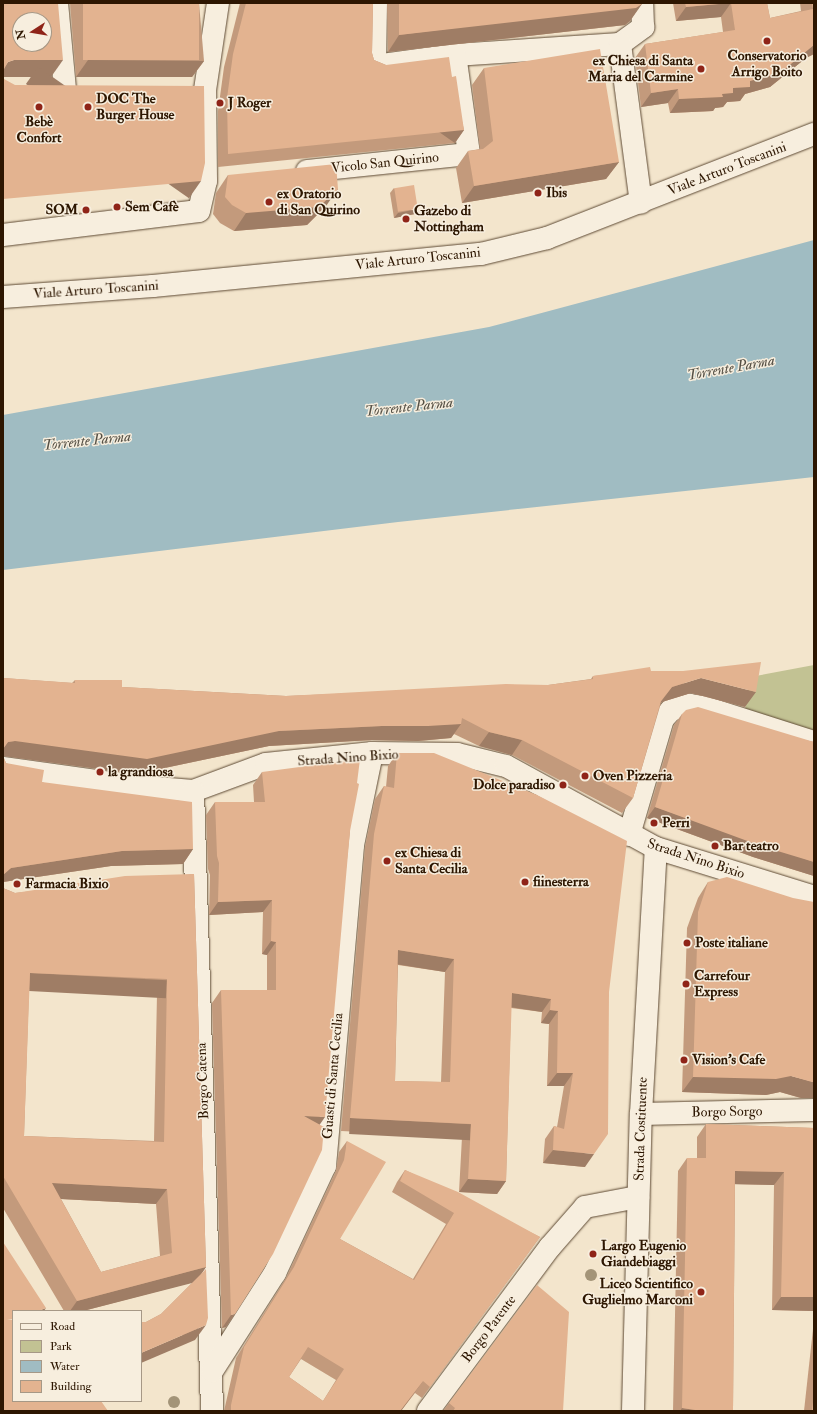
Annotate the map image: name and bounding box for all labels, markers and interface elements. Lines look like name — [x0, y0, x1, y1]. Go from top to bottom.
north arrow — [12, 12, 52, 52]
text: N — [13, 28, 28, 41]
marker: Conservatorio Arrigo Boito — [762, 36, 772, 46]
place label: Conservatorio Arrigo Boito — [728, 48, 806, 80]
place label: ex Chiesa di Santa Maria del Carmine — [588, 53, 693, 86]
marker: ex Chiesa di Santa Maria del Carmine — [696, 64, 706, 74]
place label: DOC The Burger House — [96, 91, 174, 124]
place label: J Roger — [228, 95, 271, 111]
marker: J Roger — [215, 98, 225, 108]
marker: Bebè Confort — [34, 102, 44, 112]
marker: DOC The Burger House — [83, 102, 93, 112]
place label: Bebè Confort — [16, 114, 62, 146]
street label: Viale Arturo Toscanini — [665, 139, 789, 199]
street label: Vicolo San Quirino — [330, 149, 440, 177]
place label: Ibis — [546, 185, 567, 201]
place label: ex Oratorio di San Quirino — [277, 186, 360, 218]
marker: Ibis — [533, 188, 543, 198]
marker: ex Oratorio di San Quirino — [264, 197, 274, 207]
place label: Sem Cafè — [125, 199, 179, 215]
place label: SOM — [45, 202, 78, 218]
marker: Sem Cafè — [112, 202, 122, 212]
place label: Gazebo di Nottingham — [414, 203, 484, 236]
marker: SOM — [81, 205, 91, 215]
marker: Gazebo di Nottingham — [401, 214, 411, 224]
street label: Viale Arturo Toscanini — [355, 244, 481, 274]
street label: Viale Arturo Toscanini — [33, 277, 159, 303]
water label: Torrente Parma — [686, 351, 776, 385]
water label: Torrente Parma — [364, 393, 454, 421]
water label: Torrente Parma — [42, 427, 132, 455]
street label: Strada Nino Bixio — [297, 746, 399, 770]
place label: la grandiosa — [108, 764, 173, 780]
marker: la grandiosa — [95, 767, 105, 777]
place label: Oven Pizzeria — [593, 768, 672, 784]
marker: Oven Pizzeria — [580, 771, 590, 781]
place label: Dolce paradiso — [473, 777, 555, 793]
marker: Dolce paradiso — [558, 780, 568, 790]
place label: Perri — [662, 815, 690, 831]
marker: Perri — [649, 818, 659, 828]
street label: Strada Nino Bixio — [645, 835, 747, 883]
place label: Bar teatro — [723, 838, 779, 854]
marker: Bar teatro — [710, 841, 720, 851]
place label: ex Chiesa di Santa Cecilia — [395, 845, 467, 878]
marker: ex Chiesa di Santa Cecilia — [382, 856, 392, 866]
place label: fiinesterra — [533, 874, 589, 890]
place label: Farmacia Bixio — [25, 876, 109, 892]
marker: fiinesterra — [520, 877, 530, 887]
marker: Farmacia Bixio — [12, 879, 22, 889]
place label: Poste italiane — [695, 935, 768, 951]
marker: Poste italiane — [682, 938, 692, 948]
place label: Carrefour Express — [694, 968, 750, 1000]
marker: Carrefour Express — [681, 979, 691, 989]
street label: Guasti di Santa Cecilia — [319, 1012, 347, 1140]
street label: Borgo Catena — [193, 1042, 213, 1120]
place label: Vision's Cafe — [692, 1052, 765, 1068]
marker: Vision's Cafe — [679, 1055, 689, 1065]
street label: Strada Costituente — [631, 1077, 651, 1181]
street label: Borgo Sorgo — [691, 1103, 763, 1121]
place label: Largo Eugenio Giandebiaggi — [601, 1238, 686, 1270]
marker: Largo Eugenio Giandebiaggi — [588, 1249, 598, 1259]
place label: Liceo Scientifico Guglielmo Marconi — [582, 1276, 693, 1308]
marker: Liceo Scientifico Guglielmo Marconi — [696, 1287, 706, 1297]
street label: Borgo Parente — [458, 1292, 520, 1366]
legend — [12, 1310, 142, 1402]
text: Road — [50, 1319, 75, 1334]
text: Park — [50, 1339, 72, 1354]
text: Water — [50, 1359, 79, 1374]
text: Building — [50, 1379, 91, 1394]

